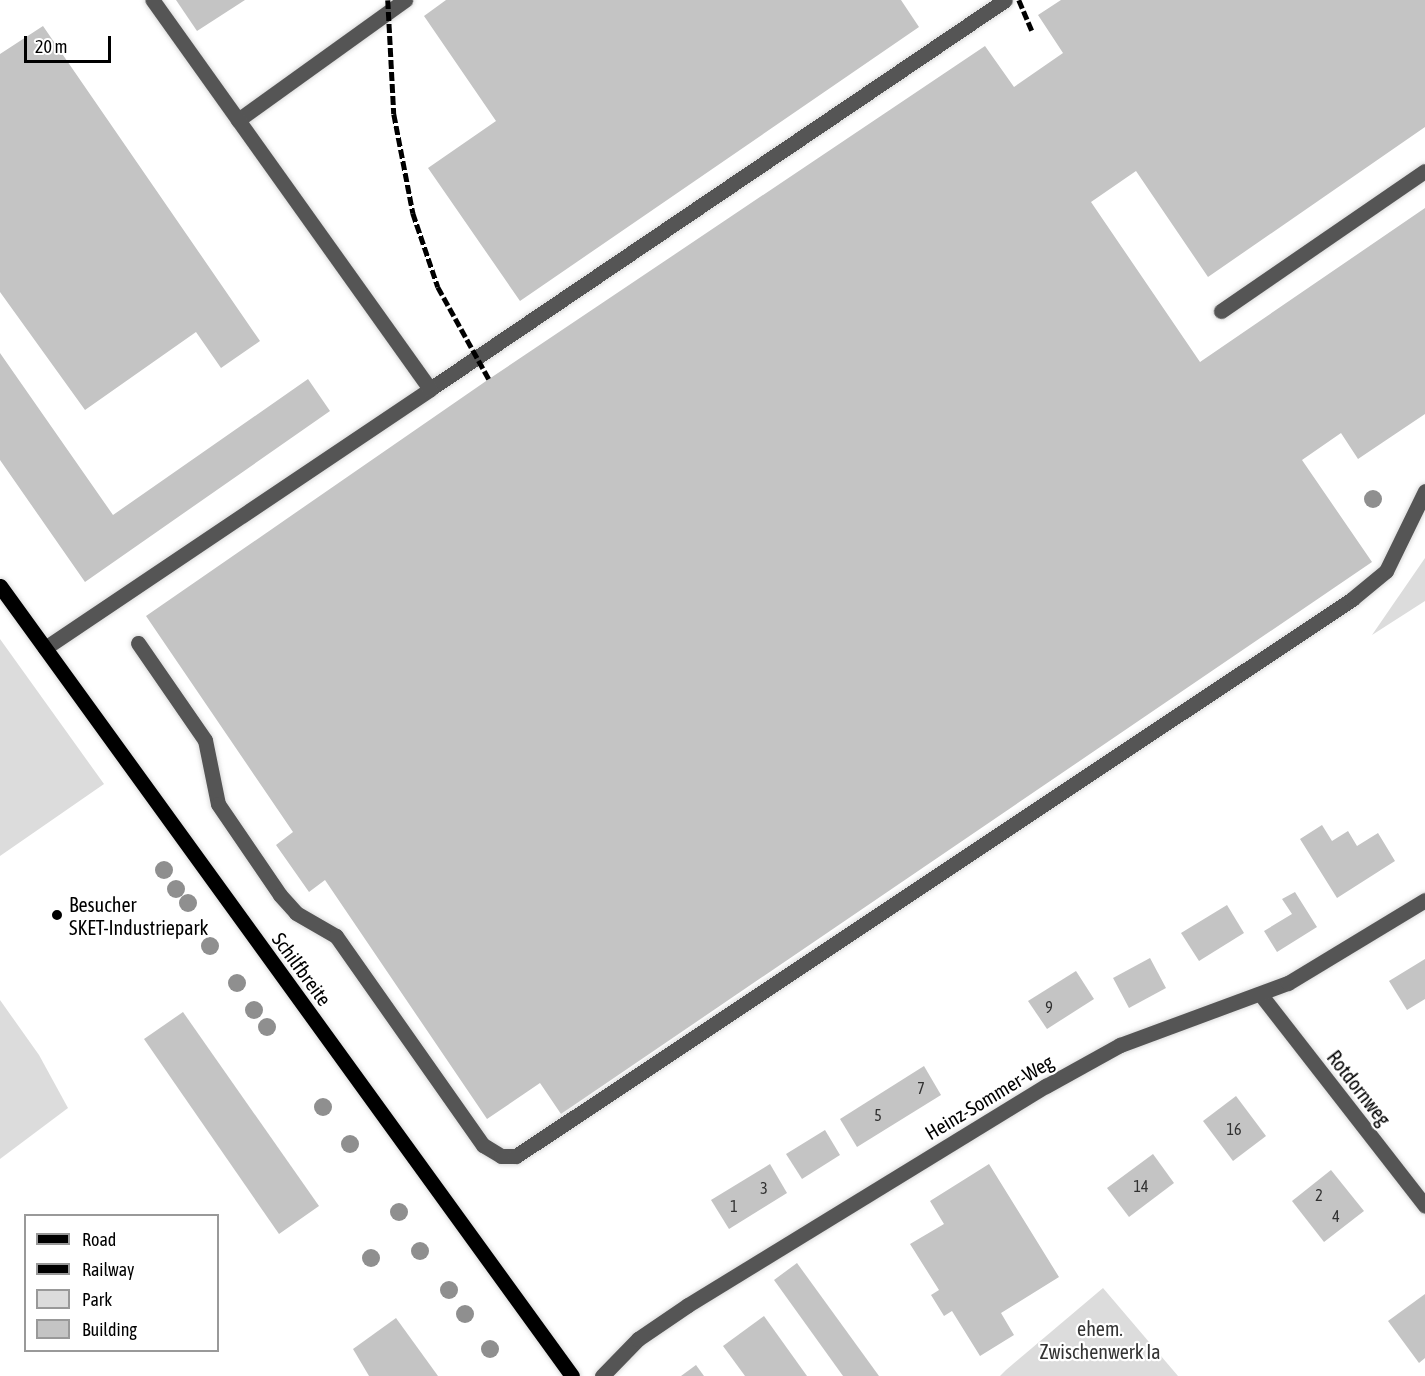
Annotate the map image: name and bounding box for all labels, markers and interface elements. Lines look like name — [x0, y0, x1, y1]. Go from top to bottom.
scale bar — [27, 24, 114, 62]
text: 20 m — [35, 36, 67, 57]
place label: Besucher SKET-Industriepark — [69, 892, 208, 939]
marker: Besucher SKET-Industriepark — [50, 908, 64, 922]
street label: Schilfbreite — [267, 928, 337, 1010]
house number: 9 — [1045, 997, 1053, 1017]
street label: Rotdornweg — [1322, 1046, 1396, 1130]
street label: Heinz-Sommer-Weg — [921, 1049, 1057, 1145]
house number: 7 — [917, 1078, 925, 1098]
house number: 5 — [874, 1105, 882, 1125]
house number: 16 — [1226, 1119, 1242, 1139]
house number: 14 — [1133, 1176, 1149, 1196]
house number: 3 — [760, 1178, 768, 1198]
house number: 2 — [1315, 1185, 1323, 1205]
house number: 1 — [730, 1196, 738, 1216]
house number: 4 — [1332, 1206, 1340, 1226]
legend — [24, 1214, 219, 1352]
text: Road — [82, 1229, 116, 1250]
text: Railway — [82, 1259, 134, 1280]
text: Park — [82, 1289, 112, 1310]
park label: ehem. Zwischenwerk Ia — [1039, 1316, 1161, 1363]
text: Building — [82, 1319, 137, 1340]

